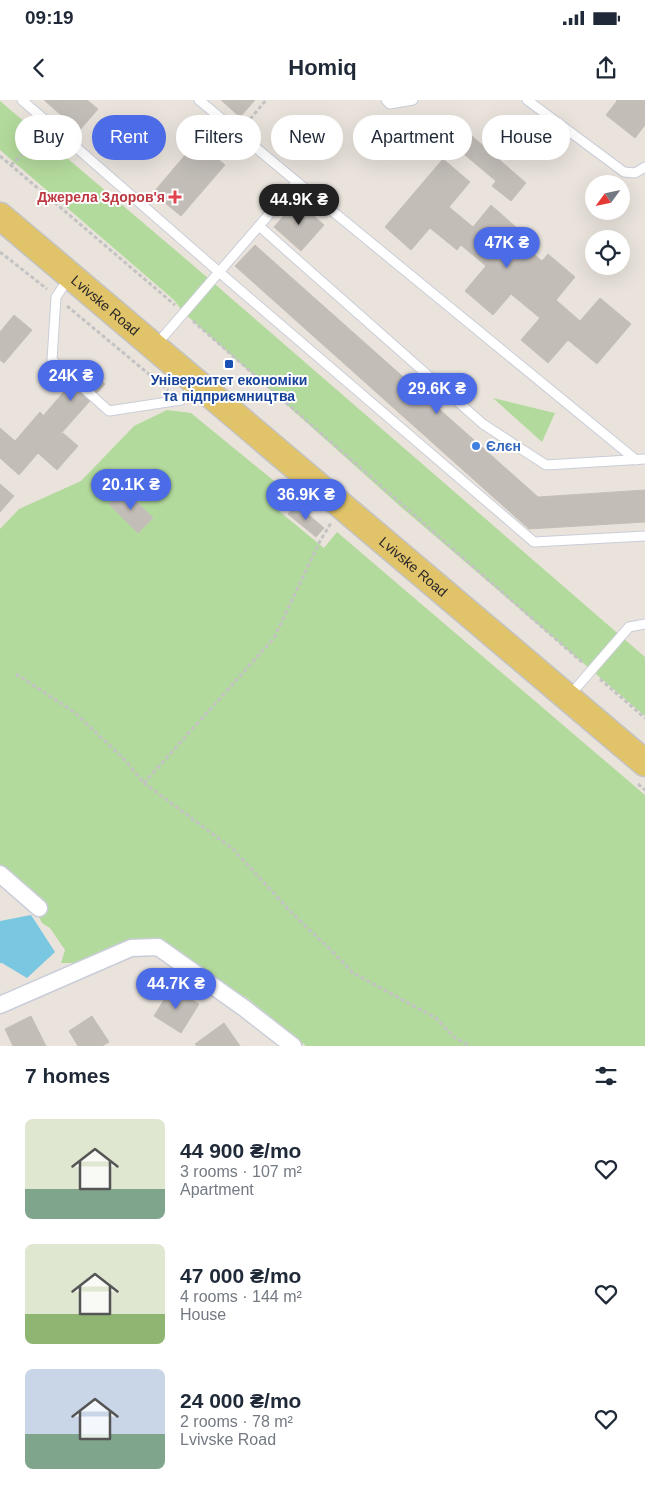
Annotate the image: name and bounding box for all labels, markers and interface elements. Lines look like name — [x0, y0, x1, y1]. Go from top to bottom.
text: 09:19 — [25, 7, 74, 28]
icon: back — [25, 54, 53, 82]
icon: share — [592, 54, 620, 82]
text: Homiq — [288, 55, 357, 80]
chip: Buy — [15, 115, 82, 160]
chip: Rent — [92, 115, 166, 160]
chip: Filters — [176, 115, 261, 160]
chip: New — [271, 115, 343, 160]
chip: Apartment — [353, 115, 472, 160]
chip: House — [482, 115, 570, 160]
north arrow — [585, 175, 630, 220]
map controls — [585, 175, 630, 275]
pin: 44.9K ₴ — [253, 184, 345, 226]
place label: Джерела Здоров'я — [37, 189, 165, 205]
marker: Джерела Здоров'я — [169, 191, 181, 203]
text: 44.9K ₴ — [270, 191, 328, 208]
pin: 47K ₴ — [472, 226, 542, 269]
button: locate — [585, 230, 630, 275]
text: 47K ₴ — [485, 234, 529, 251]
street label: Lvivske Road — [68, 272, 143, 339]
marker: Університет економіки та підприємництва — [223, 358, 235, 370]
pin: 24K ₴ — [36, 360, 106, 402]
text: 24K ₴ — [49, 367, 93, 384]
place label: Університет економіки та підприємництва — [151, 372, 307, 404]
pin: 29.6K ₴ — [391, 372, 483, 415]
text: 29.6K ₴ — [408, 380, 466, 397]
place label: Єлєн — [486, 438, 521, 454]
marker: Єлєн — [470, 440, 482, 452]
pin: 20.1K ₴ — [85, 468, 177, 511]
text: 20.1K ₴ — [102, 476, 160, 493]
pin: 36.9K ₴ — [260, 478, 352, 521]
text: 36.9K ₴ — [277, 486, 335, 503]
street label: Lvivske Road — [376, 533, 451, 600]
pin: 44.7K ₴ — [130, 968, 222, 1010]
text: 44.7K ₴ — [147, 975, 205, 992]
icon: filters — [592, 1062, 620, 1090]
text: 7 homes — [25, 1064, 110, 1087]
icon: home — [65, 1139, 125, 1199]
text: 44 900 ₴/mo — [180, 1139, 301, 1162]
icon: heart — [592, 1155, 620, 1183]
text: 3 rooms · 107 m² — [180, 1163, 302, 1180]
text: Apartment — [180, 1181, 254, 1198]
icon: home — [65, 1264, 125, 1324]
text: 47 000 ₴/mo — [180, 1264, 301, 1287]
icon: heart — [592, 1280, 620, 1308]
text: 4 rooms · 144 m² — [180, 1288, 302, 1305]
text: House — [180, 1306, 226, 1323]
icon: home — [65, 1389, 125, 1449]
text: 24 000 ₴/mo — [180, 1389, 301, 1412]
icon: heart — [592, 1405, 620, 1433]
text: 2 rooms · 78 m² — [180, 1413, 293, 1430]
text: Lvivske Road — [180, 1431, 276, 1448]

